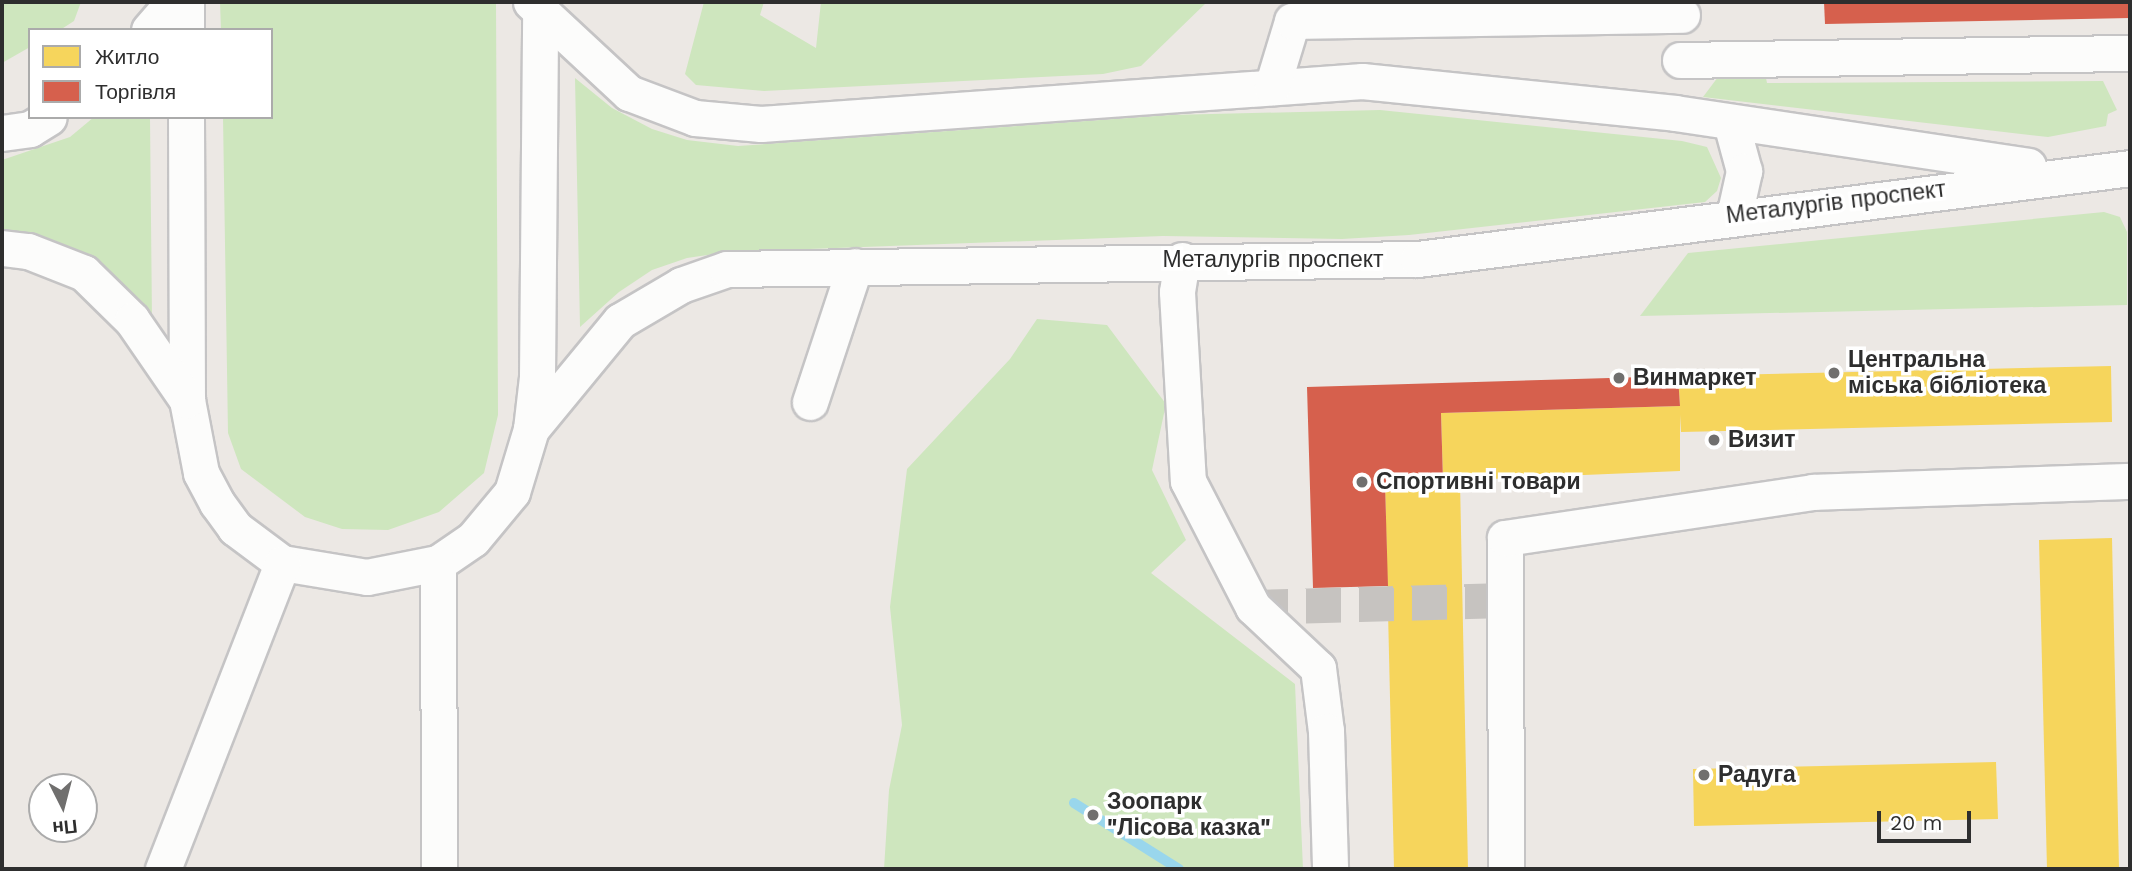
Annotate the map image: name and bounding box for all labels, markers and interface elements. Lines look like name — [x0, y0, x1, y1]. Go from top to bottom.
legend — [28, 28, 273, 119]
text: Житло — [95, 44, 159, 69]
text: Торгівля — [95, 79, 176, 104]
street label: Металургів проспект — [1725, 176, 1947, 230]
street label: Металургів проспект — [1162, 246, 1384, 274]
place label: Центральна міська бібліотека — [1848, 346, 2046, 400]
place label: Винмаркет — [1633, 364, 1756, 392]
marker: Центральна міська бібліотека — [1826, 365, 1842, 381]
marker: Винмаркет — [1611, 370, 1627, 386]
place label: Визит — [1728, 426, 1796, 454]
marker: Визит — [1706, 432, 1722, 448]
place label: Спортивні товари — [1376, 468, 1581, 496]
marker: Спортивні товари — [1354, 474, 1370, 490]
place label: Радуга — [1718, 761, 1796, 789]
marker: Радуга — [1696, 767, 1712, 783]
north arrow — [28, 773, 98, 843]
place label: Зоопарк "Лісова казка" — [1107, 788, 1270, 842]
scale bar — [1880, 798, 1974, 842]
marker: Зоопарк "Лісова казка" — [1085, 807, 1101, 823]
text: 20 m — [1890, 810, 1942, 835]
text: Пн — [51, 815, 79, 840]

